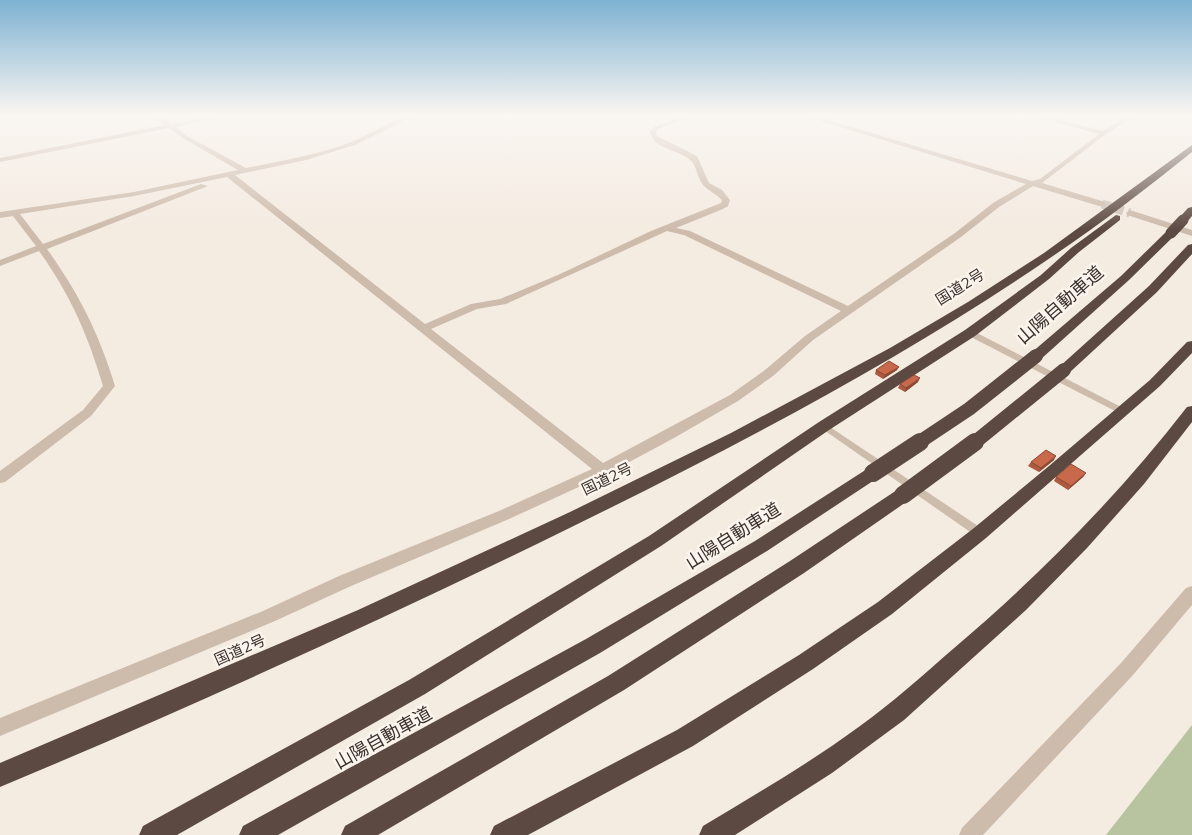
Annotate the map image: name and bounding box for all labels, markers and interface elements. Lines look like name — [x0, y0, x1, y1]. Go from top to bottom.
street label: 山陽自動車道 — [1011, 261, 1108, 349]
street label: 国道2号 — [932, 264, 988, 309]
street label: 国道2号 — [578, 458, 635, 499]
street label: 山陽自動車道 — [681, 497, 785, 574]
street label: 国道2号 — [211, 630, 268, 669]
street label: 山陽自動車道 — [330, 701, 436, 774]

